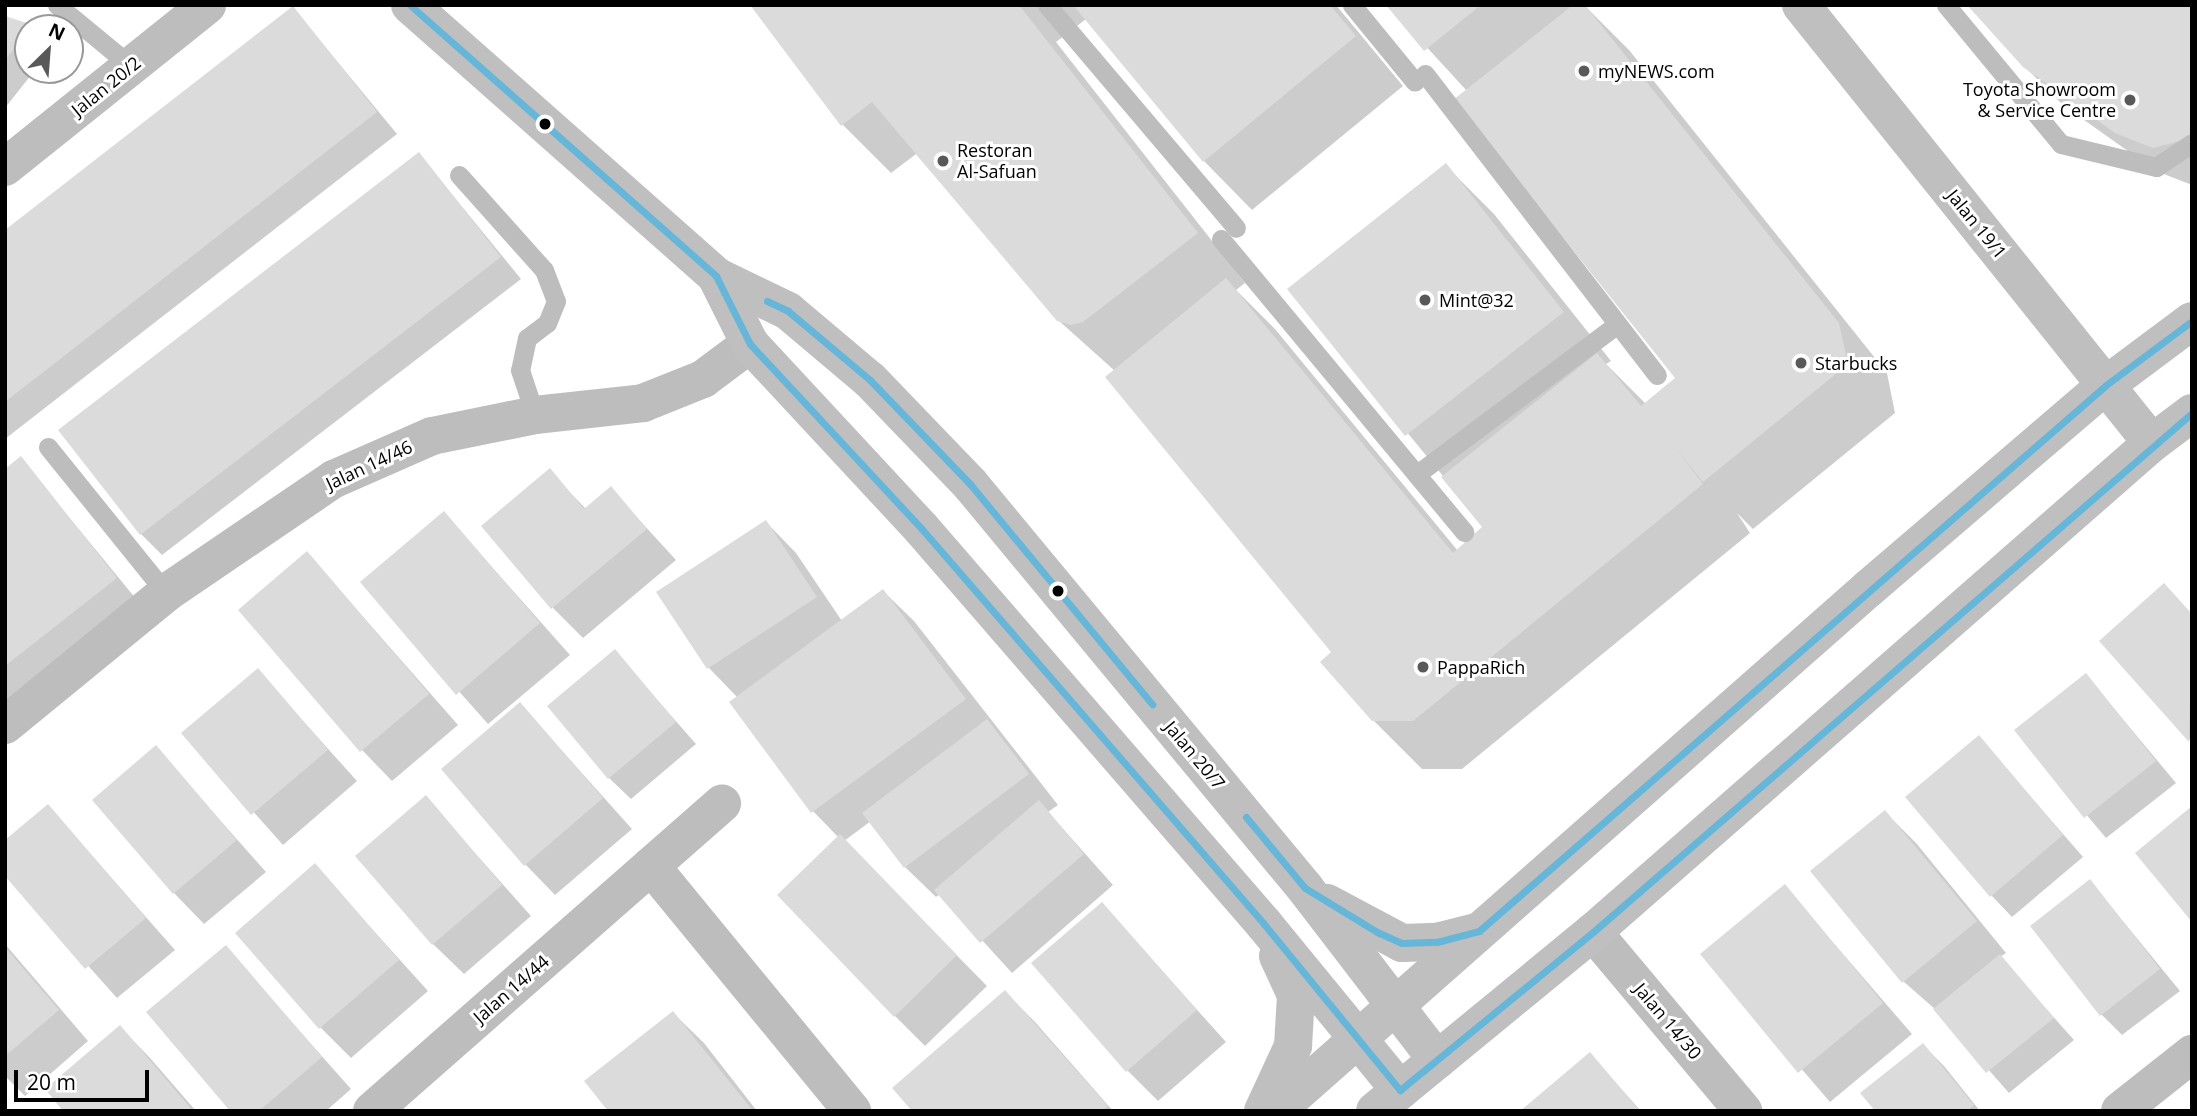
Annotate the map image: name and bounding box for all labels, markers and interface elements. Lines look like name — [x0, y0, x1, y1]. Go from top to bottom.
north arrow — [14, 14, 84, 84]
text: N — [45, 17, 70, 47]
street label: Jalan 20/2 — [67, 52, 145, 120]
place label: myNEWS.com — [1598, 60, 1715, 82]
marker: myNEWS.com — [1576, 63, 1592, 79]
place label: Toyota Showroom & Service Centre — [1963, 79, 2116, 122]
marker: Toyota Showroom & Service Centre — [2122, 92, 2138, 108]
unlabelled marker — [538, 117, 552, 131]
place label: Restoran Al-Safuan — [957, 140, 1037, 182]
marker: Restoran Al-Safuan — [935, 153, 951, 169]
street label: Jalan 19/1 — [1943, 185, 2011, 263]
place label: Mint@32 — [1439, 289, 1514, 311]
marker: Mint@32 — [1417, 292, 1433, 308]
place label: Starbucks — [1815, 352, 1897, 374]
marker: Starbucks — [1793, 355, 1809, 371]
street label: Jalan 14/46 — [322, 436, 416, 494]
unlabelled marker — [1051, 584, 1065, 598]
place label: PappaRich — [1437, 656, 1525, 678]
marker: PappaRich — [1415, 659, 1431, 675]
street label: Jalan 20/7 — [1160, 716, 1230, 794]
street label: Jalan 14/44 — [469, 950, 553, 1028]
street label: Jalan 14/30 — [1630, 978, 1706, 1064]
scale bar — [18, 1056, 152, 1100]
text: 20 m — [27, 1068, 76, 1096]

